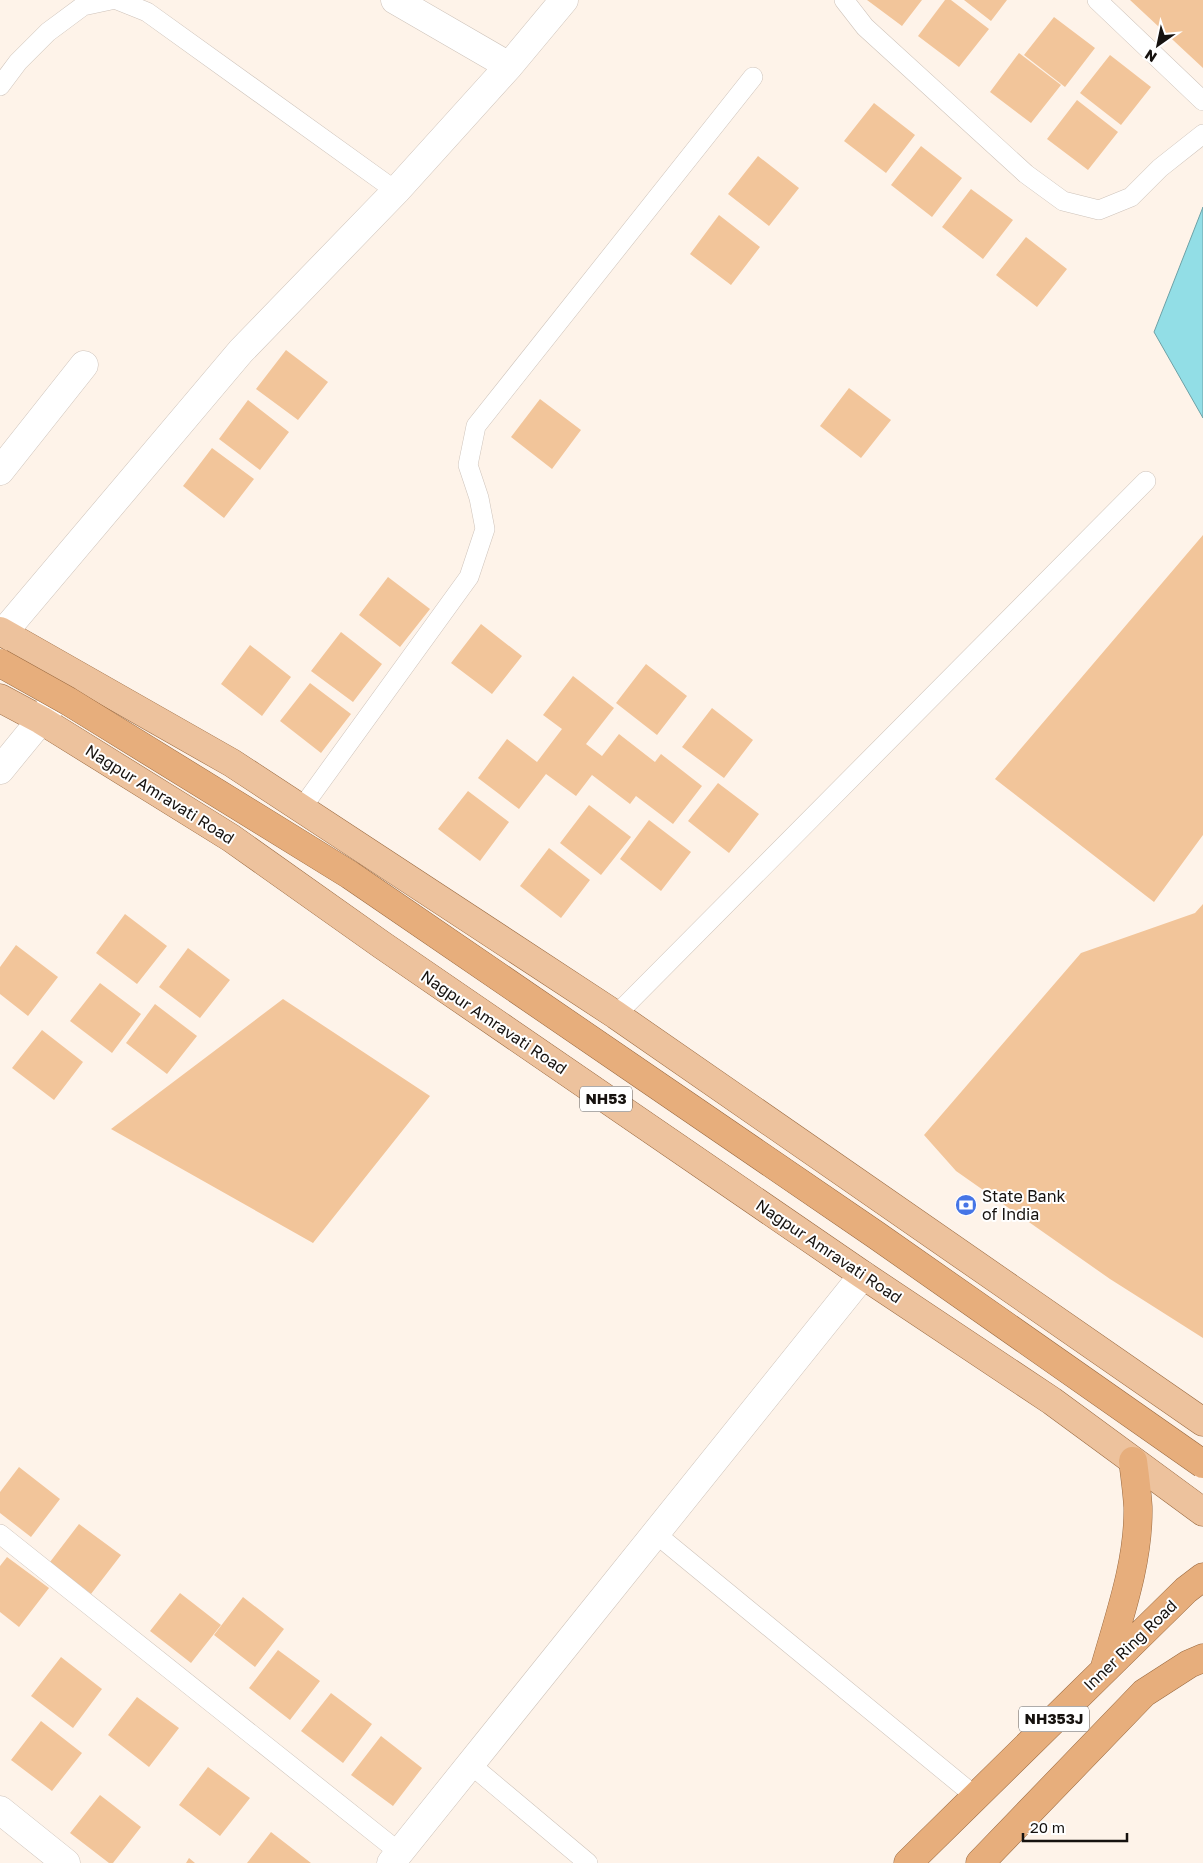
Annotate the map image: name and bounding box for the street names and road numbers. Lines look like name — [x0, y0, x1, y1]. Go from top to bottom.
street label: Nagpur Amravati Road — [82, 740, 238, 848]
street label: Nagpur Amravati Road — [417, 966, 571, 1078]
road number: NH53 — [580, 1086, 632, 1112]
street label: Nagpur Amravati Road — [752, 1195, 906, 1307]
street label: Inner Ring Road — [1079, 1595, 1181, 1695]
road number: NH353J — [1019, 1706, 1089, 1732]

